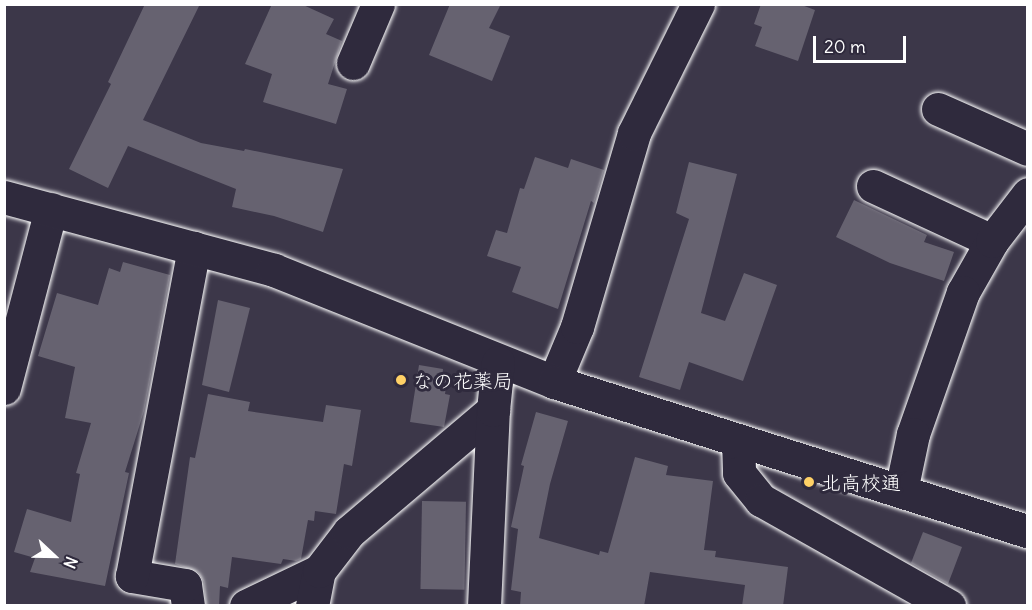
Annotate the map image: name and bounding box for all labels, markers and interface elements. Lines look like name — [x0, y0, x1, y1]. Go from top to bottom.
scale bar — [816, 24, 909, 62]
text: 20 m — [824, 35, 866, 58]
place label: なの花薬局 — [413, 368, 513, 392]
marker: なの花薬局 — [394, 373, 408, 387]
place label: 北高校通 — [821, 470, 901, 494]
marker: 北高校通 — [802, 475, 816, 489]
north arrow — [24, 526, 84, 586]
text: N — [59, 554, 82, 572]

